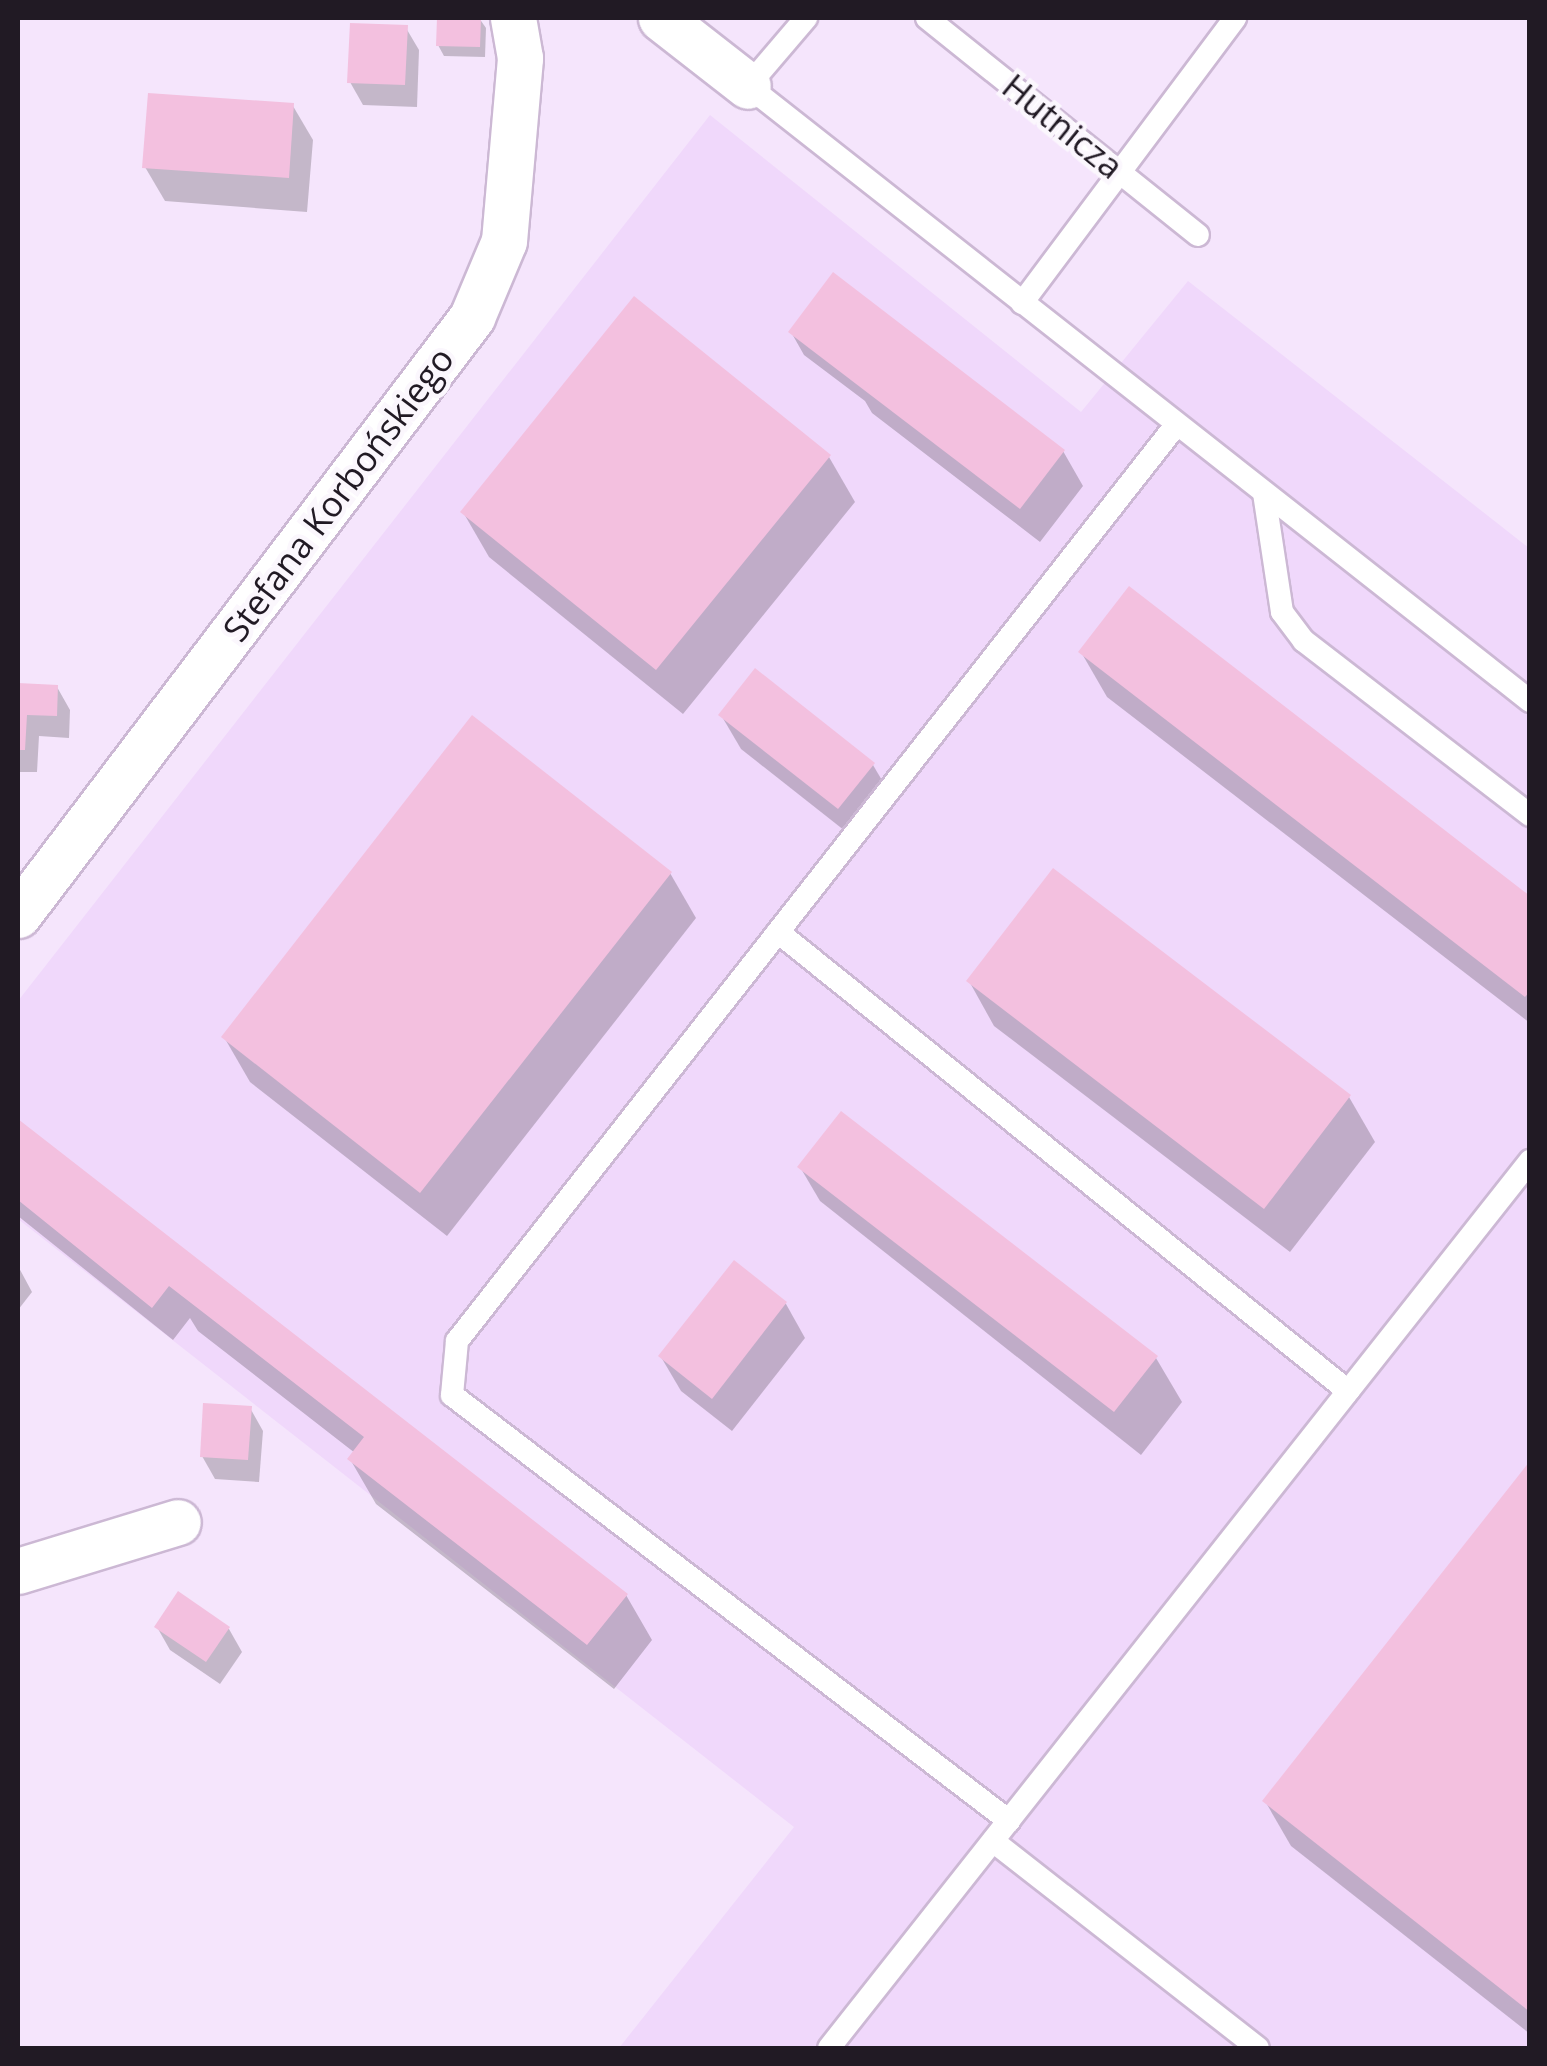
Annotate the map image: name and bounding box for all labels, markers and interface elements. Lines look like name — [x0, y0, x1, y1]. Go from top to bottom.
street label: Hutnicza — [994, 65, 1132, 187]
street label: Stefana Korbońskiego — [214, 339, 462, 649]

